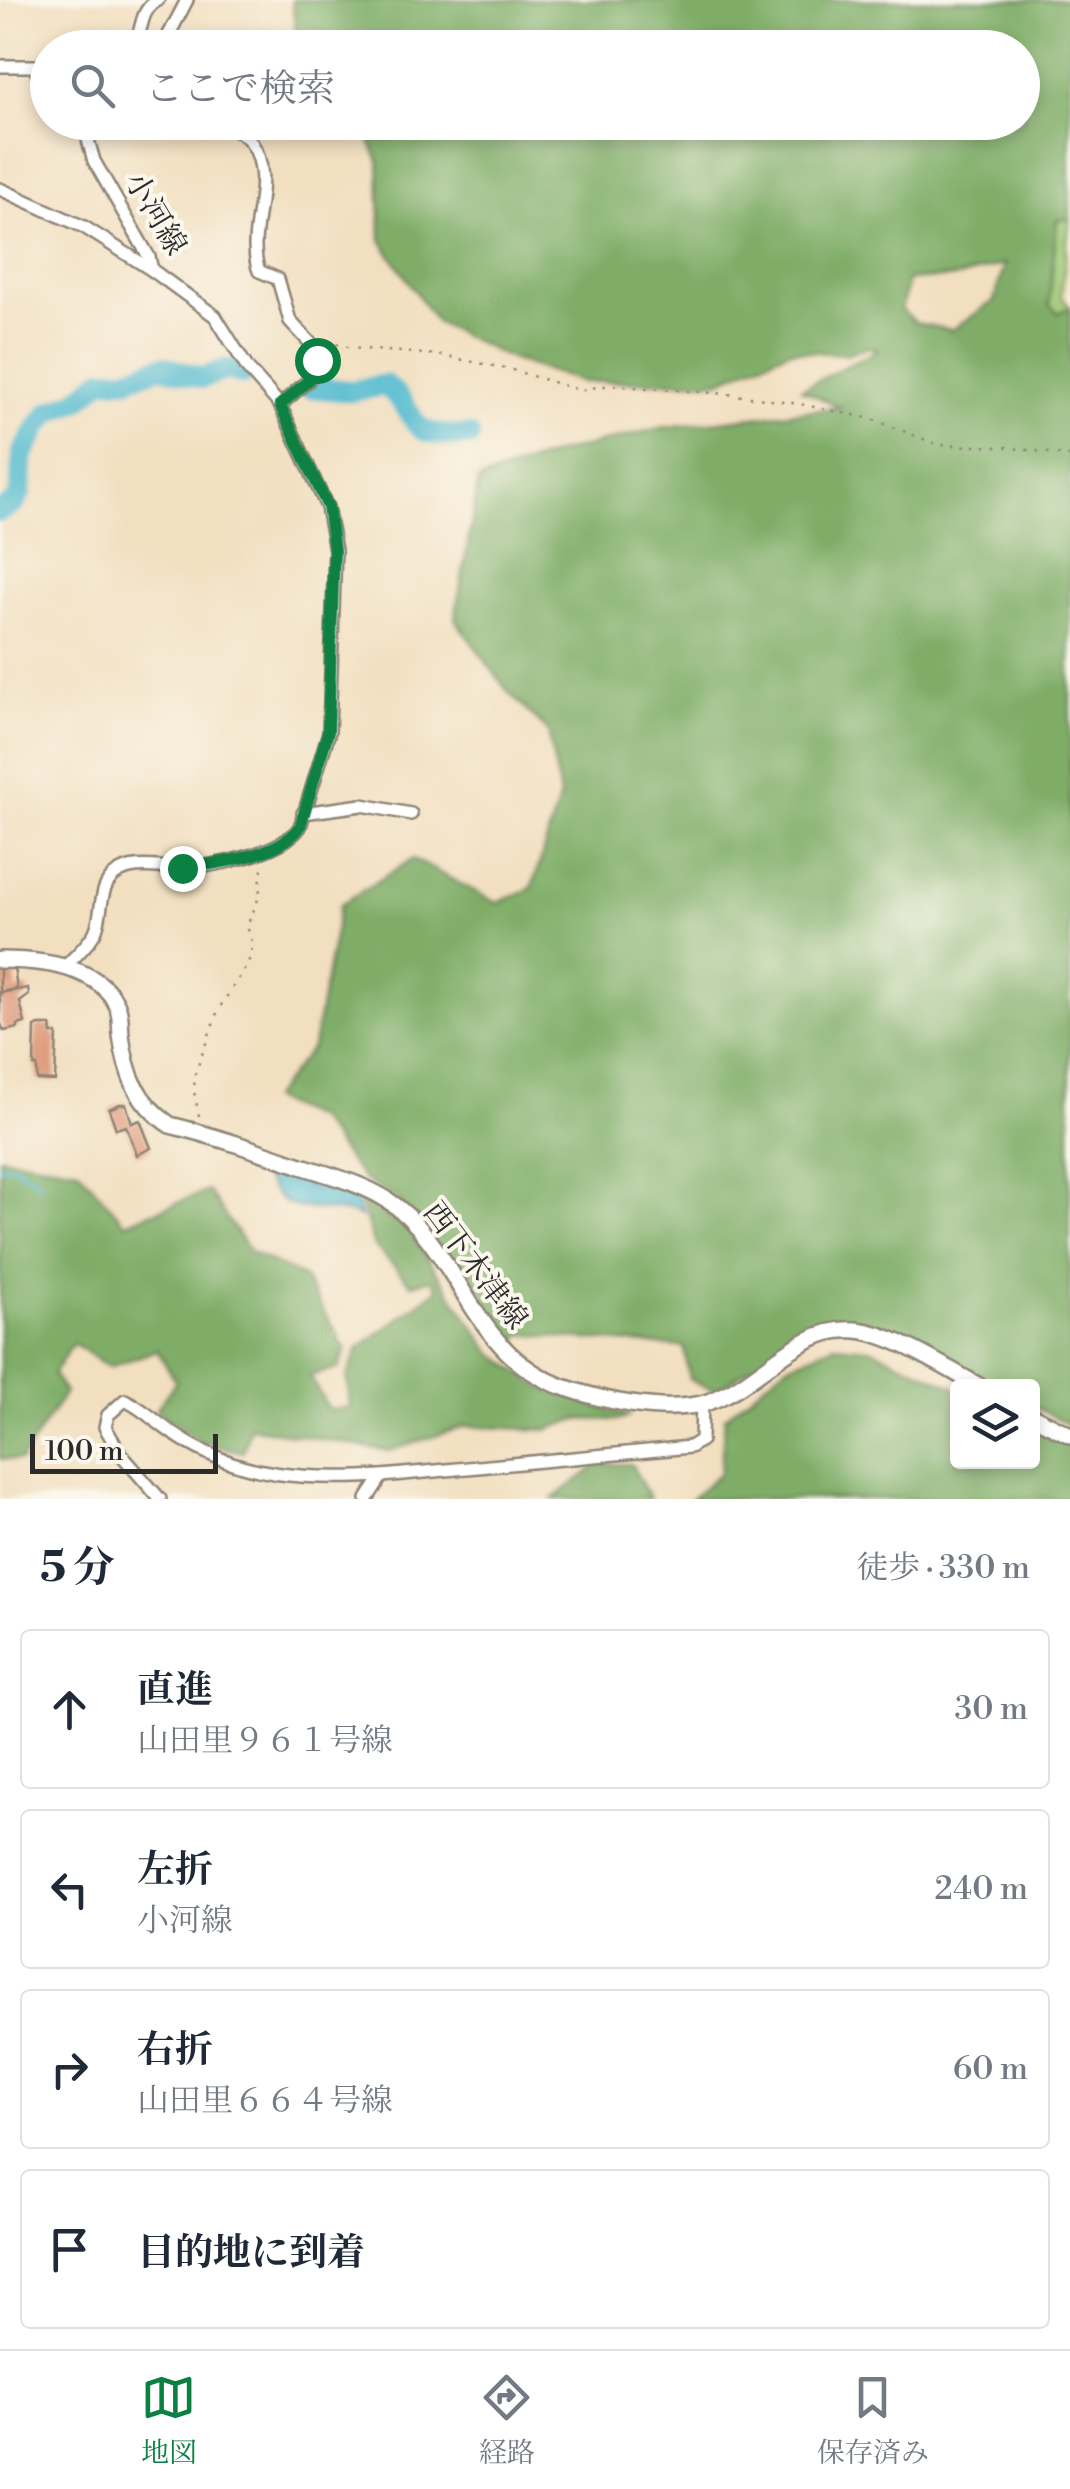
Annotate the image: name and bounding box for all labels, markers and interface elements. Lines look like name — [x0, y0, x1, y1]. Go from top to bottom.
search box — [30, 30, 1040, 140]
icon: search — [65, 58, 120, 113]
text: ここで検索 — [145, 66, 335, 113]
street label: 小河線 — [116, 166, 194, 262]
route start — [295, 338, 341, 384]
route end — [160, 846, 206, 892]
street label: 西下木津線 — [415, 1195, 535, 1337]
map controls — [950, 1379, 1040, 1469]
button: layers — [950, 1379, 1040, 1469]
scale bar — [30, 1429, 218, 1474]
text: 100 m — [45, 1434, 124, 1469]
text: 5 分 — [40, 1542, 115, 1595]
text: 徒歩 · 330 m — [856, 1548, 1030, 1588]
text: 直進 — [137, 1667, 213, 1714]
icon: ahead — [42, 1682, 97, 1737]
text: 30 m — [954, 1689, 1028, 1729]
text: 山田里９６１号線 — [137, 1721, 393, 1761]
text: 左折 — [137, 1847, 213, 1894]
icon: left — [42, 1862, 97, 1917]
text: 240 m — [935, 1869, 1028, 1909]
text: 小河線 — [137, 1901, 233, 1941]
text: 右折 — [137, 2027, 213, 2074]
icon: right — [42, 2042, 97, 2097]
text: 60 m — [953, 2049, 1028, 2089]
text: 山田里６６４号線 — [137, 2081, 393, 2121]
icon: arrive — [42, 2222, 97, 2277]
text: 目的地に到着 — [137, 2230, 365, 2277]
tab: 地図 — [141, 2370, 197, 2471]
tab: 経路 — [479, 2370, 535, 2471]
tab: 保存済み — [817, 2370, 929, 2471]

